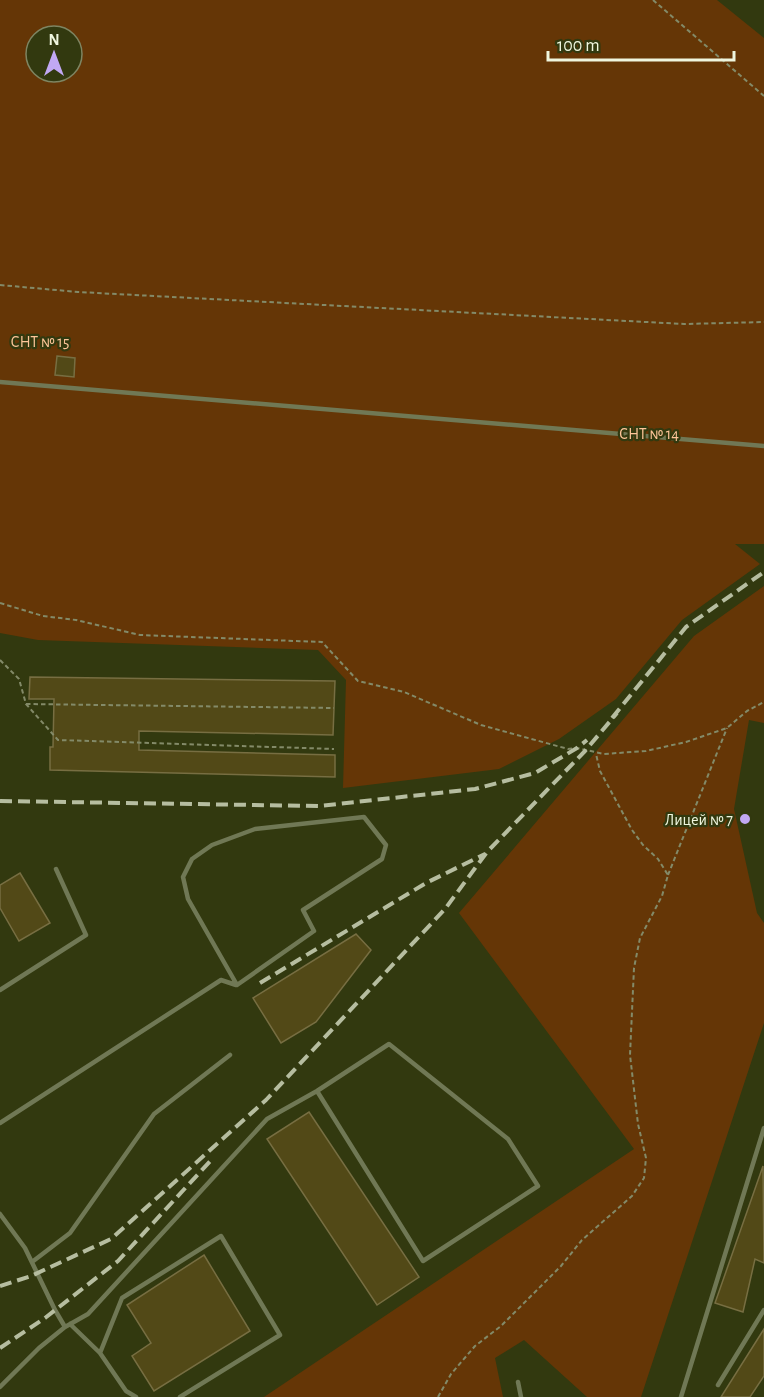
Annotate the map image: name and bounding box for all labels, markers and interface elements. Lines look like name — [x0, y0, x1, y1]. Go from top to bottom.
north arrow — [24, 24, 84, 84]
scale bar — [548, 24, 734, 62]
text: N — [48, 32, 60, 48]
text: 100 m — [557, 37, 600, 55]
park label: СНТ № 15 — [10, 334, 70, 350]
park label: СНТ № 14 — [619, 426, 679, 442]
place label: Лицей № 7 — [665, 812, 733, 828]
marker: Лицей № 7 — [738, 812, 752, 826]

